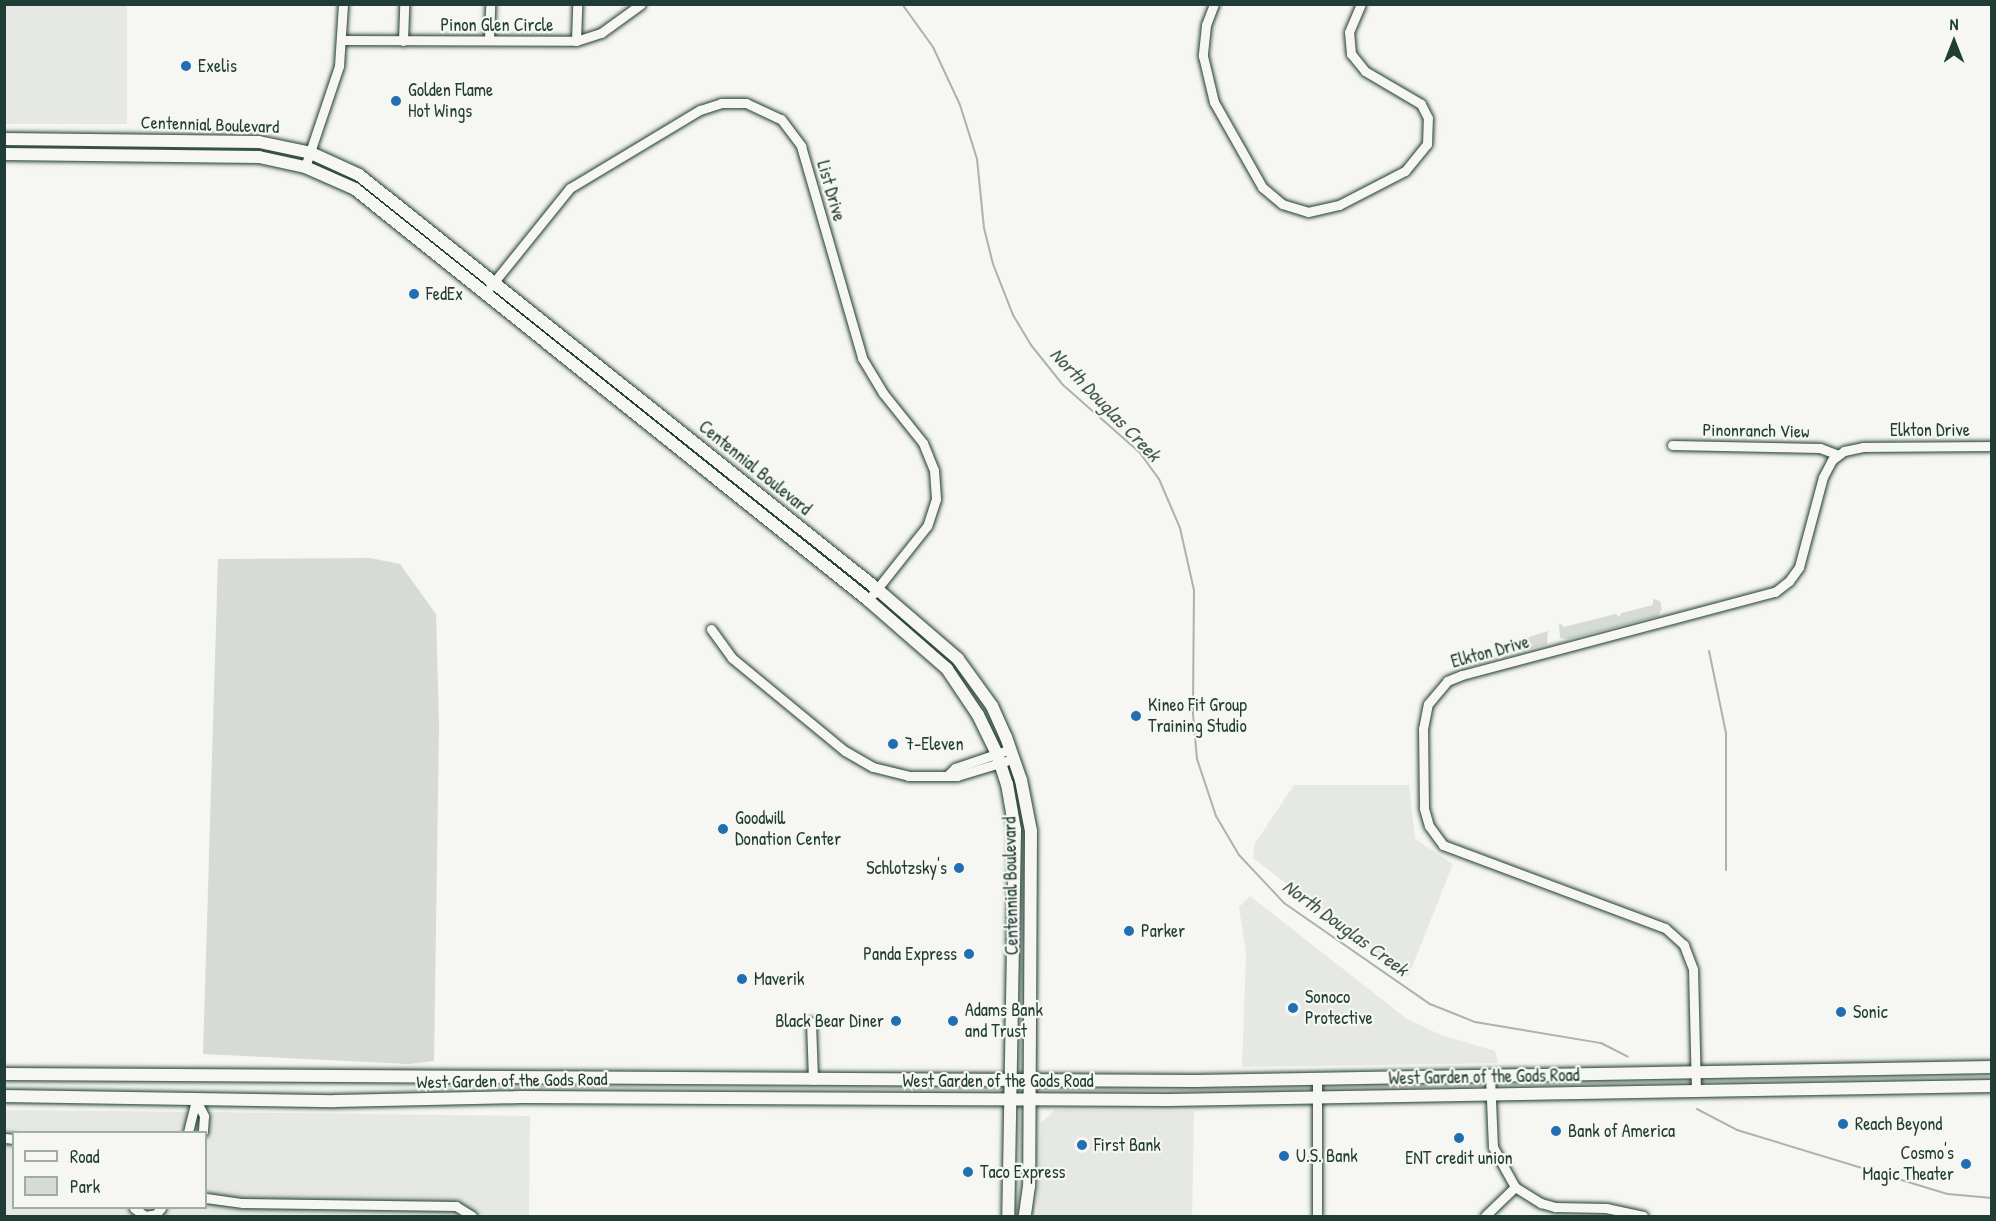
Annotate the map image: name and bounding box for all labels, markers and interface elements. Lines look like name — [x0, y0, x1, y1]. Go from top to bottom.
north arrow — [1924, 12, 1984, 72]
text: N — [1950, 13, 1958, 35]
street label: Pinon Glen Circle — [441, 14, 553, 36]
place label: Exelis — [198, 55, 237, 77]
marker: Exelis — [179, 59, 193, 73]
place label: Golden Flame Hot Wings — [408, 80, 493, 122]
marker: Golden Flame Hot Wings — [389, 94, 403, 108]
street label: Centennial Boulevard — [140, 112, 280, 138]
street label: List Drive — [812, 158, 850, 224]
place label: FedEx — [426, 283, 463, 305]
marker: FedEx — [407, 287, 421, 301]
water label: North Douglas Creek — [1046, 342, 1166, 466]
street label: Centennial Boulevard — [694, 416, 816, 520]
street label: Pinonranch View — [1702, 419, 1810, 443]
street label: Elkton Drive — [1890, 419, 1970, 441]
street label: Elkton Drive — [1449, 631, 1531, 673]
place label: Kineo Fit Group Training Studio — [1148, 695, 1247, 738]
marker: Kineo Fit Group Training Studio — [1129, 709, 1143, 723]
place label: 7-Eleven — [905, 733, 964, 755]
marker: 7-Eleven — [886, 737, 900, 751]
place label: Goodwill Donation Center — [735, 808, 841, 850]
street label: Centennial Boulevard — [999, 817, 1023, 955]
marker: Goodwill Donation Center — [716, 822, 730, 836]
place label: Schlotzsky's — [866, 857, 947, 879]
marker: Schlotzsky's — [952, 861, 966, 875]
water label: North Douglas Creek — [1279, 873, 1413, 981]
place label: Parker — [1141, 920, 1185, 942]
marker: Parker — [1122, 924, 1136, 938]
place label: Panda Express — [863, 943, 957, 965]
marker: Panda Express — [962, 947, 976, 961]
place label: Maverik — [754, 968, 805, 990]
marker: Maverik — [735, 972, 749, 986]
place label: Sonoco Protective — [1305, 987, 1373, 1030]
place label: Adams Bank and Trust — [965, 1000, 1043, 1042]
marker: Sonoco Protective — [1286, 1001, 1300, 1015]
place label: Sonic — [1853, 1001, 1888, 1023]
marker: Sonic — [1834, 1005, 1848, 1019]
place label: Black Bear Diner — [775, 1010, 884, 1032]
marker: Black Bear Diner — [889, 1014, 903, 1028]
marker: Adams Bank and Trust — [946, 1014, 960, 1028]
street label: West Garden of the Gods Road — [1388, 1065, 1580, 1089]
street label: West Garden of the Gods Road — [416, 1069, 608, 1093]
street label: West Garden of the Gods Road — [903, 1070, 1093, 1092]
place label: Reach Beyond — [1855, 1113, 1942, 1135]
marker: Reach Beyond — [1836, 1117, 1850, 1131]
place label: Bank of America — [1568, 1120, 1675, 1142]
marker: Bank of America — [1549, 1124, 1563, 1138]
legend — [12, 1131, 207, 1209]
marker: ENT credit union — [1452, 1131, 1466, 1145]
place label: First Bank — [1094, 1134, 1161, 1156]
marker: First Bank — [1075, 1138, 1089, 1152]
place label: Cosmo's Magic Theater — [1863, 1143, 1954, 1186]
text: Road — [70, 1144, 100, 1169]
place label: U.S. Bank — [1296, 1145, 1358, 1167]
place label: ENT credit union — [1405, 1147, 1513, 1169]
marker: U.S. Bank — [1277, 1149, 1291, 1163]
marker: Cosmo's Magic Theater — [1959, 1157, 1973, 1171]
place label: Taco Express — [980, 1161, 1066, 1183]
marker: Taco Express — [961, 1165, 975, 1179]
text: Park — [70, 1174, 100, 1199]

